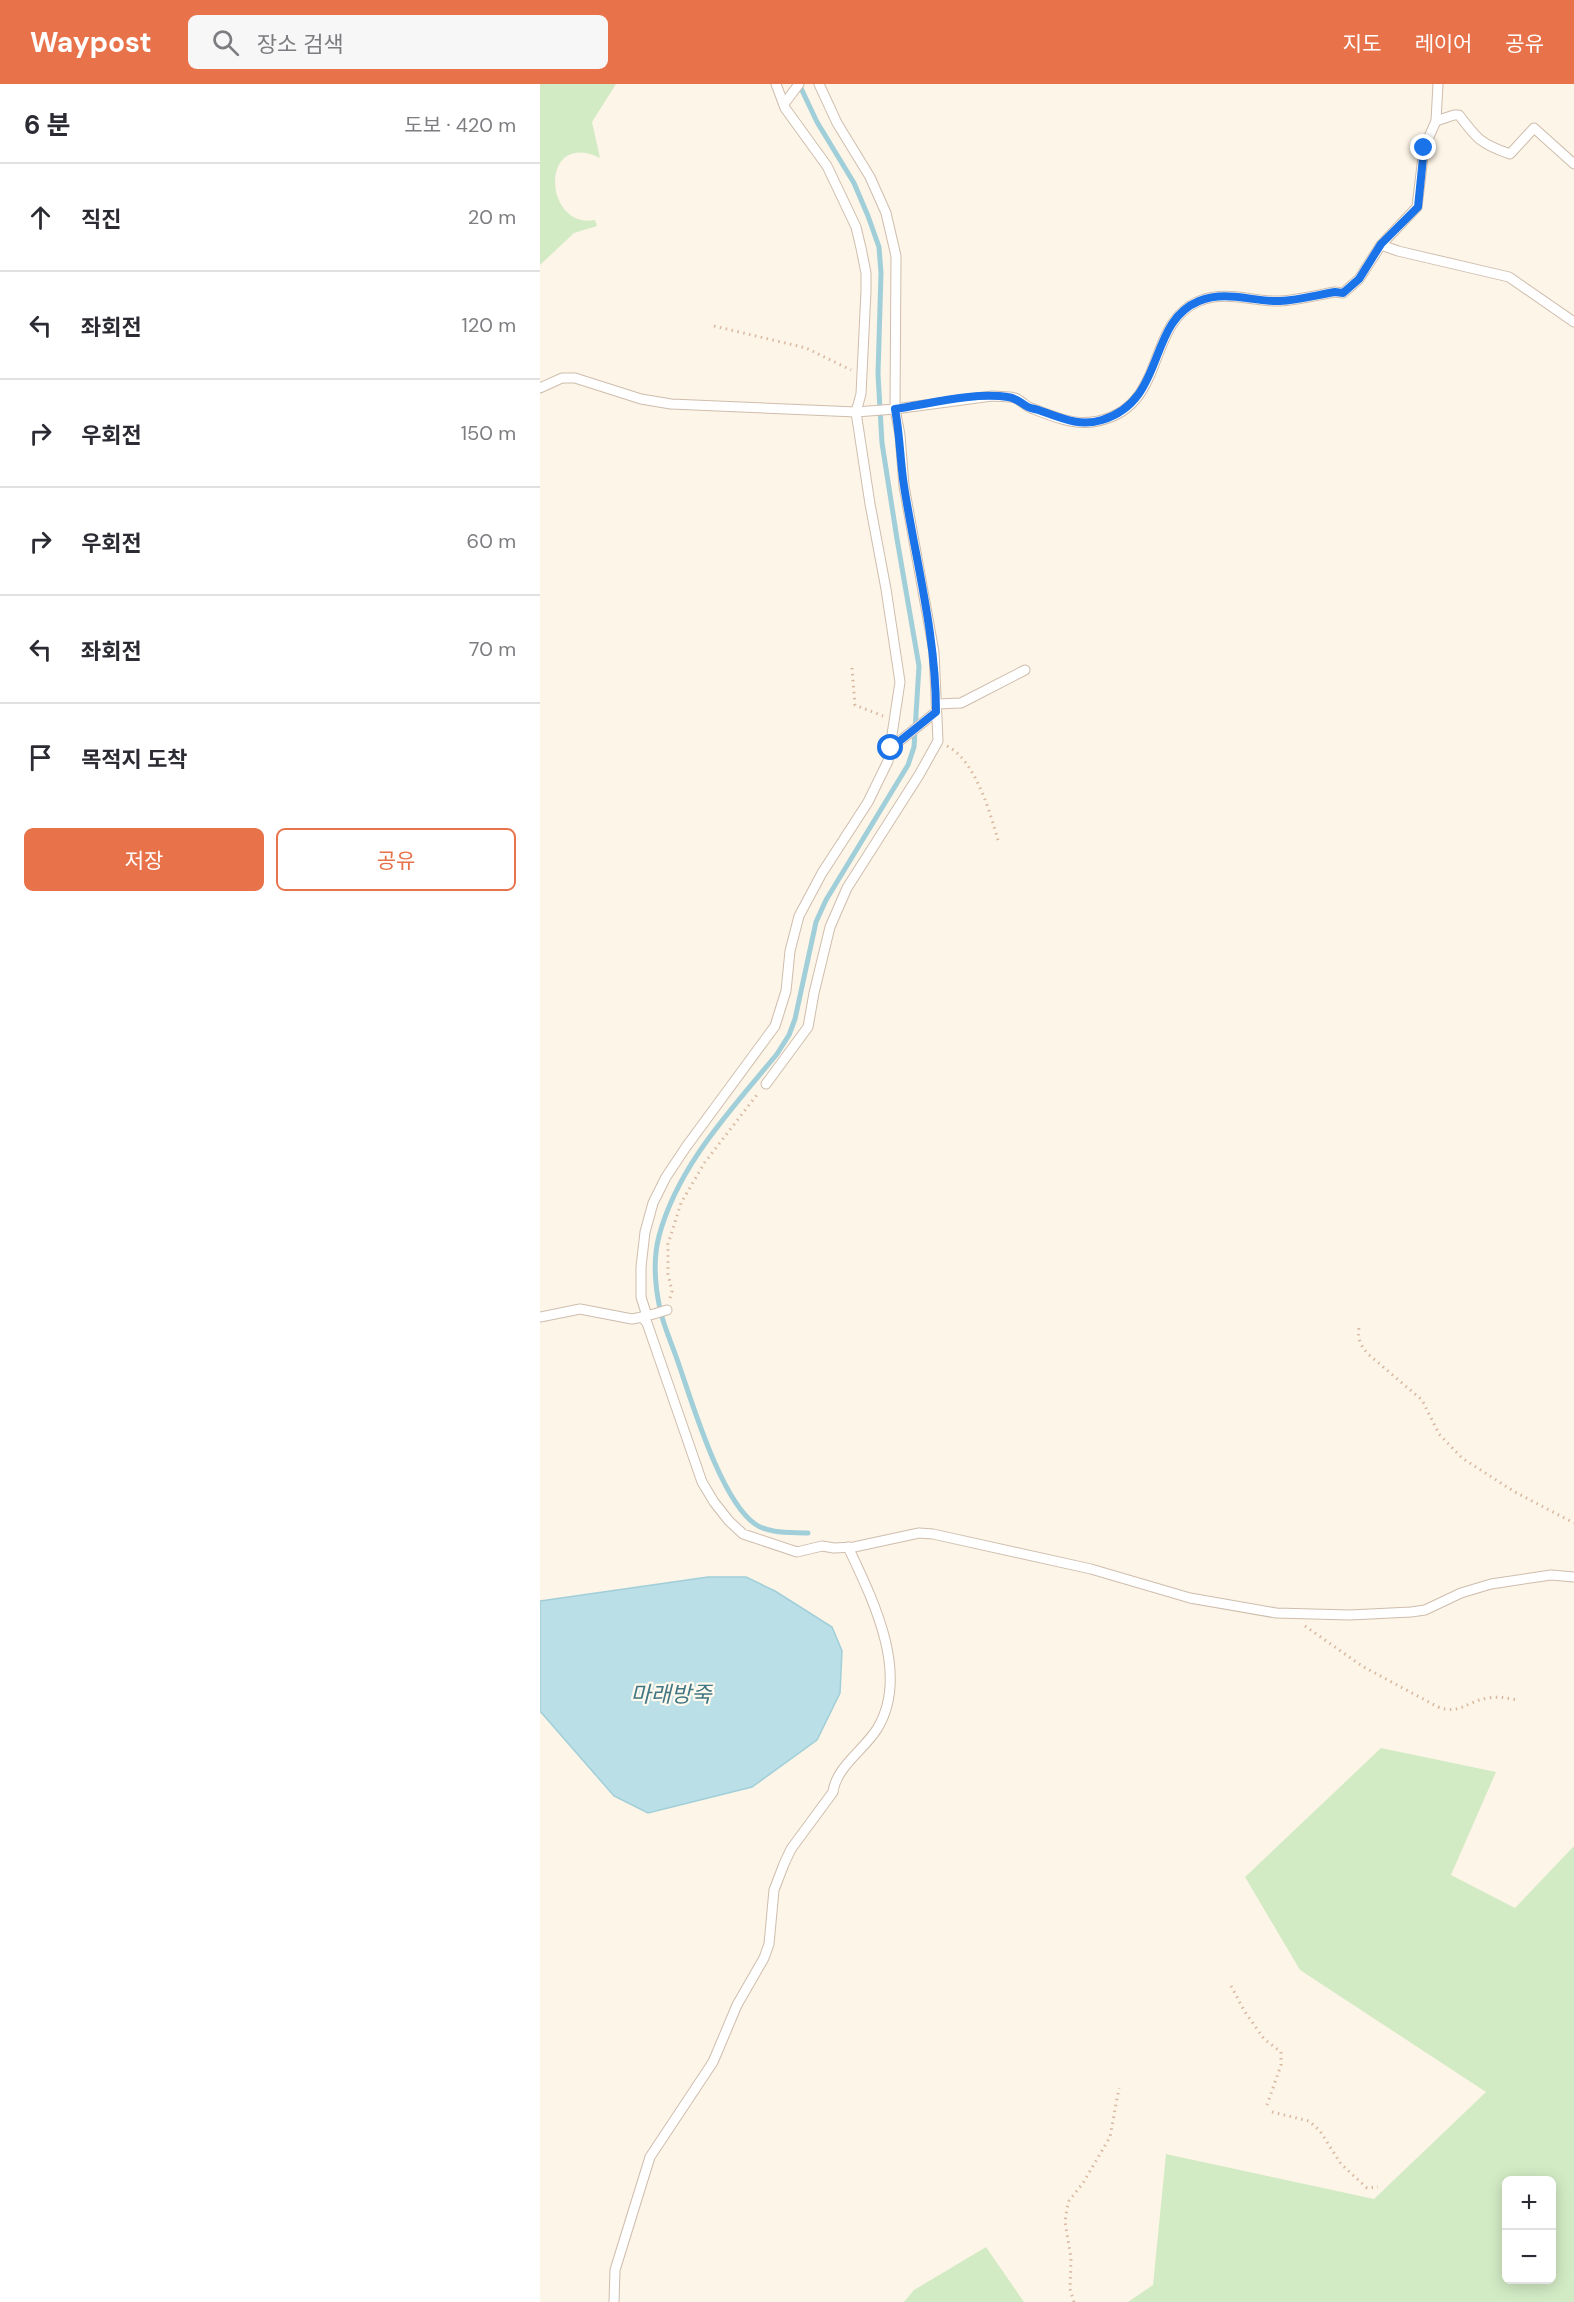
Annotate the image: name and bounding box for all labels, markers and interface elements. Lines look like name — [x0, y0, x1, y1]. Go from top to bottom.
search box — [188, 15, 608, 69]
text: Waypost — [30, 24, 152, 61]
icon: search — [209, 26, 242, 59]
text: 장소 검색 — [257, 30, 344, 59]
text: 지도 — [1343, 30, 1381, 58]
text: 레이어 — [1414, 30, 1472, 58]
text: 공유 — [1505, 30, 1544, 58]
text: 6 분 — [24, 108, 71, 142]
text: 도보 · 420 m — [404, 112, 516, 138]
route end — [1410, 134, 1436, 160]
icon: ahead — [24, 201, 57, 234]
text: 20 m — [468, 204, 516, 230]
text: 직진 — [81, 205, 121, 234]
icon: left — [24, 309, 57, 342]
text: 120 m — [462, 312, 516, 338]
text: 좌회전 — [81, 313, 142, 342]
icon: right — [24, 417, 57, 450]
text: 150 m — [461, 420, 516, 446]
text: 우회전 — [81, 421, 142, 450]
icon: right — [24, 525, 57, 558]
text: 60 m — [467, 528, 516, 554]
text: 우회전 — [81, 529, 142, 558]
icon: left — [24, 633, 57, 666]
text: 70 m — [469, 636, 516, 662]
text: 좌회전 — [81, 637, 142, 666]
route start — [877, 734, 903, 760]
icon: arrive — [24, 741, 57, 774]
text: 목적지 도착 — [81, 745, 187, 774]
button: 저장 — [24, 828, 264, 891]
button: 공유 — [276, 828, 516, 891]
water label: 마래방죽 — [631, 1680, 713, 1709]
map controls — [1502, 2176, 1556, 2284]
button: + — [1502, 2176, 1556, 2230]
button: − — [1502, 2230, 1556, 2284]

